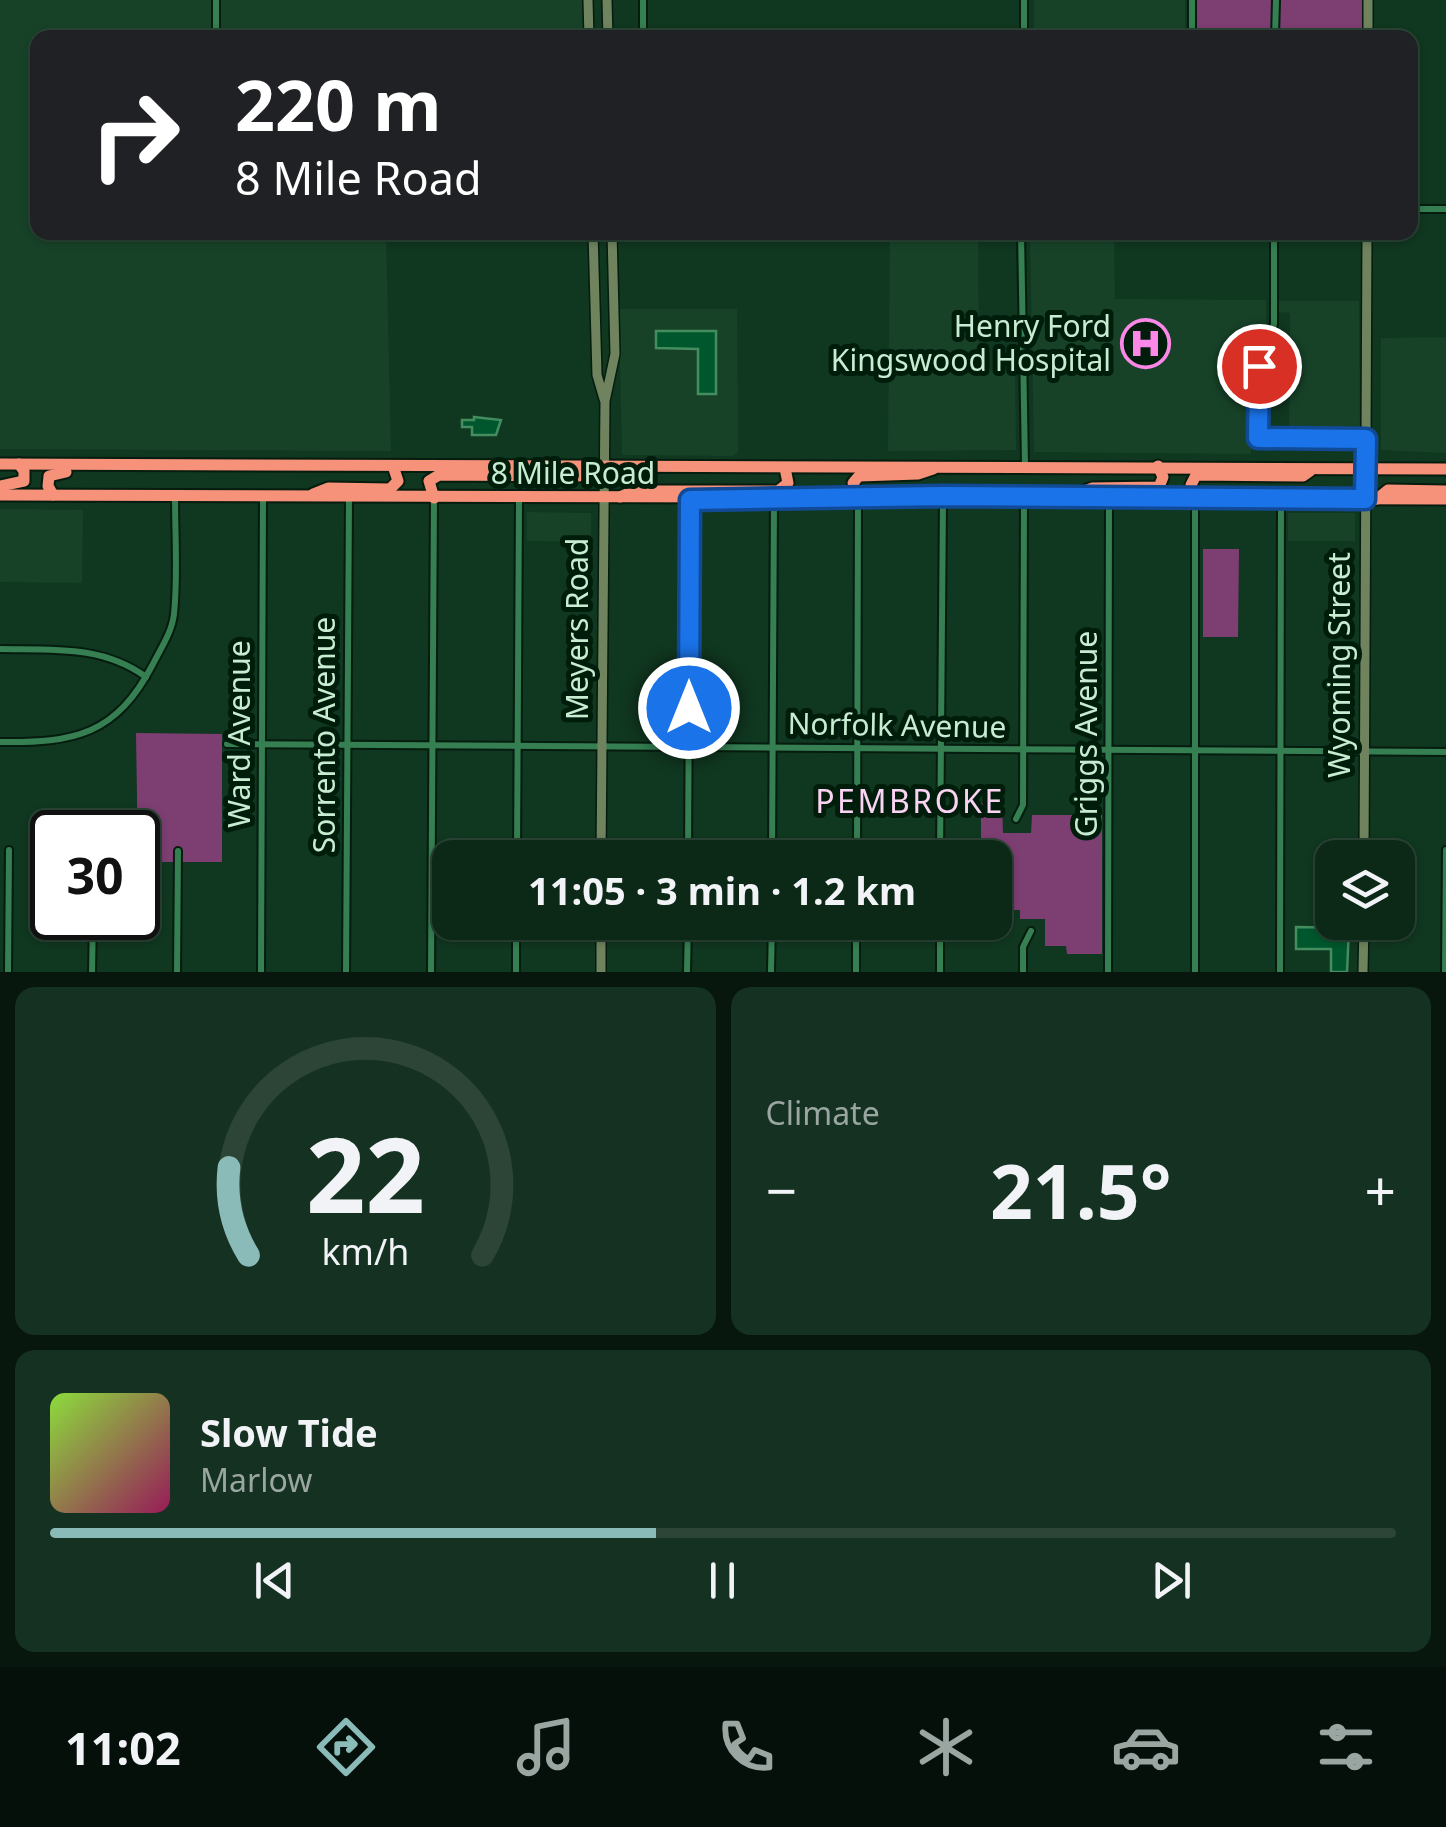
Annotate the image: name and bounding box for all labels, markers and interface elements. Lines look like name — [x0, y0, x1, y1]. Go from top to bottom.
text: 220 m — [235, 56, 442, 152]
icon: right — [70, 70, 200, 200]
text: 8 Mile Road — [235, 147, 482, 208]
place label: Henry Ford Kingswood Hospital — [831, 305, 1111, 380]
hospital icon: Henry Ford Kingswood Hospital — [1120, 318, 1172, 370]
pin — [1217, 324, 1302, 409]
icon: arrive — [1232, 339, 1287, 394]
street label: 8 Mile Road — [491, 452, 655, 493]
street label: Meyers Road — [556, 538, 597, 720]
street label: Wyoming Street — [1318, 552, 1359, 778]
street label: Sorrento Avenue — [303, 617, 344, 853]
street label: Griggs Avenue — [1065, 631, 1106, 837]
street label: Ward Avenue — [218, 640, 259, 828]
position arrow — [637, 656, 741, 760]
street label: Norfolk Avenue — [787, 702, 1007, 747]
district label: PEMBROKE — [815, 779, 1005, 822]
speed limit sign: 30 — [30, 810, 160, 940]
map controls — [1315, 840, 1415, 940]
button: layers — [1315, 840, 1415, 940]
text: 11:05 · 3 min · 1.2 km — [528, 864, 916, 916]
text: Climate — [766, 1091, 880, 1134]
text: 22 — [306, 1102, 425, 1243]
text: 21.5° — [990, 1139, 1172, 1241]
text: − — [766, 1152, 797, 1227]
text: + — [1365, 1152, 1396, 1227]
text: km/h — [321, 1227, 409, 1275]
text: Slow Tide — [200, 1406, 378, 1458]
text: Marlow — [200, 1458, 312, 1501]
icon: previous — [247, 1553, 302, 1608]
icon: pause — [695, 1553, 750, 1608]
icon: next — [1144, 1553, 1199, 1608]
icon: directions — [311, 1712, 381, 1782]
icon: music — [511, 1712, 581, 1782]
icon: phone — [711, 1712, 781, 1782]
icon: climate — [911, 1712, 981, 1782]
icon: car — [1111, 1712, 1181, 1782]
icon: filters — [1311, 1712, 1381, 1782]
text: 11:02 — [65, 1717, 181, 1778]

